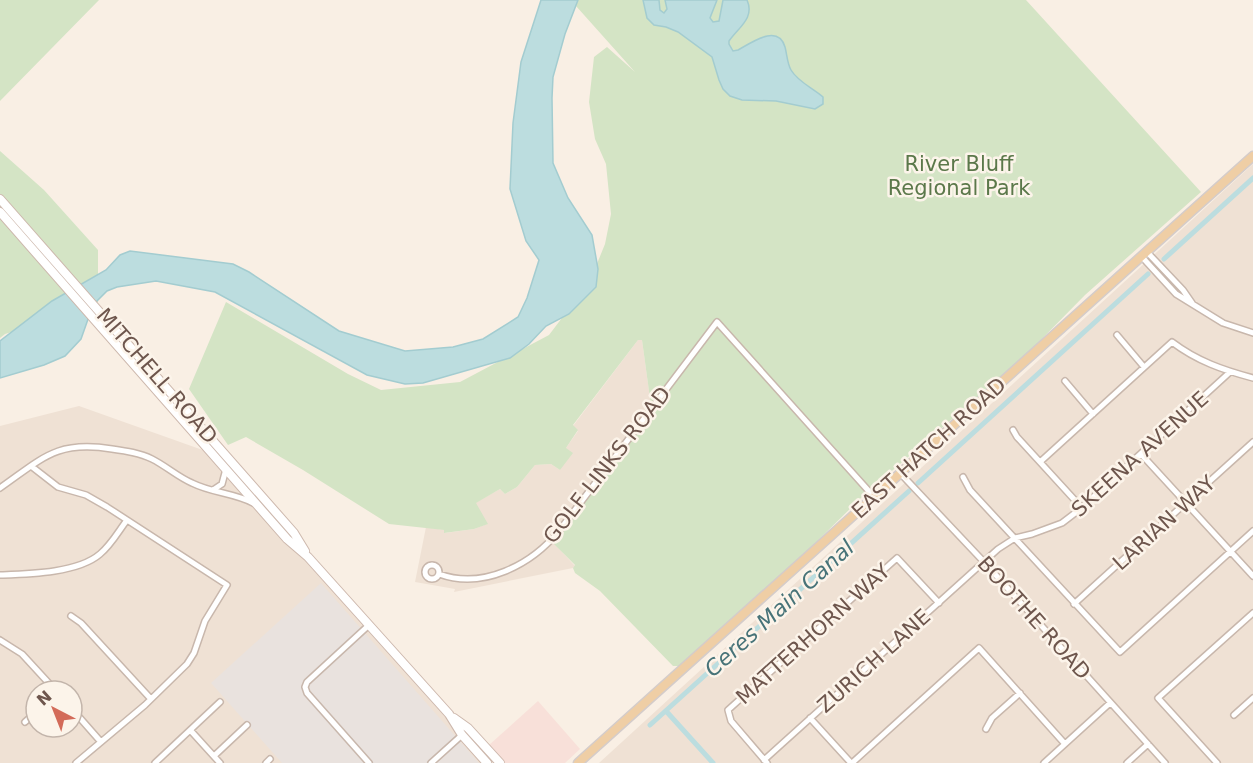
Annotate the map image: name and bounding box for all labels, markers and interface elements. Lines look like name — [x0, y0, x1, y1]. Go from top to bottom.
park label: River Bluff Regional Park — [888, 152, 1031, 200]
street label: MITCHELL ROAD — [92, 304, 222, 448]
street label: EAST HATCH ROAD — [847, 372, 1011, 524]
street label: GOLF LINKS ROAD — [538, 382, 676, 548]
street label: SKEENA AVENUE — [1067, 386, 1213, 522]
street label: LARIAN WAY — [1108, 471, 1220, 575]
water label: Ceres Main Canal — [700, 535, 859, 682]
street label: BOOTHE ROAD — [973, 552, 1095, 684]
street label: MATTERHORN WAY — [731, 559, 895, 709]
street label: ZURICH LANE — [813, 604, 935, 718]
north arrow — [24, 679, 84, 739]
text: N — [33, 687, 56, 710]

